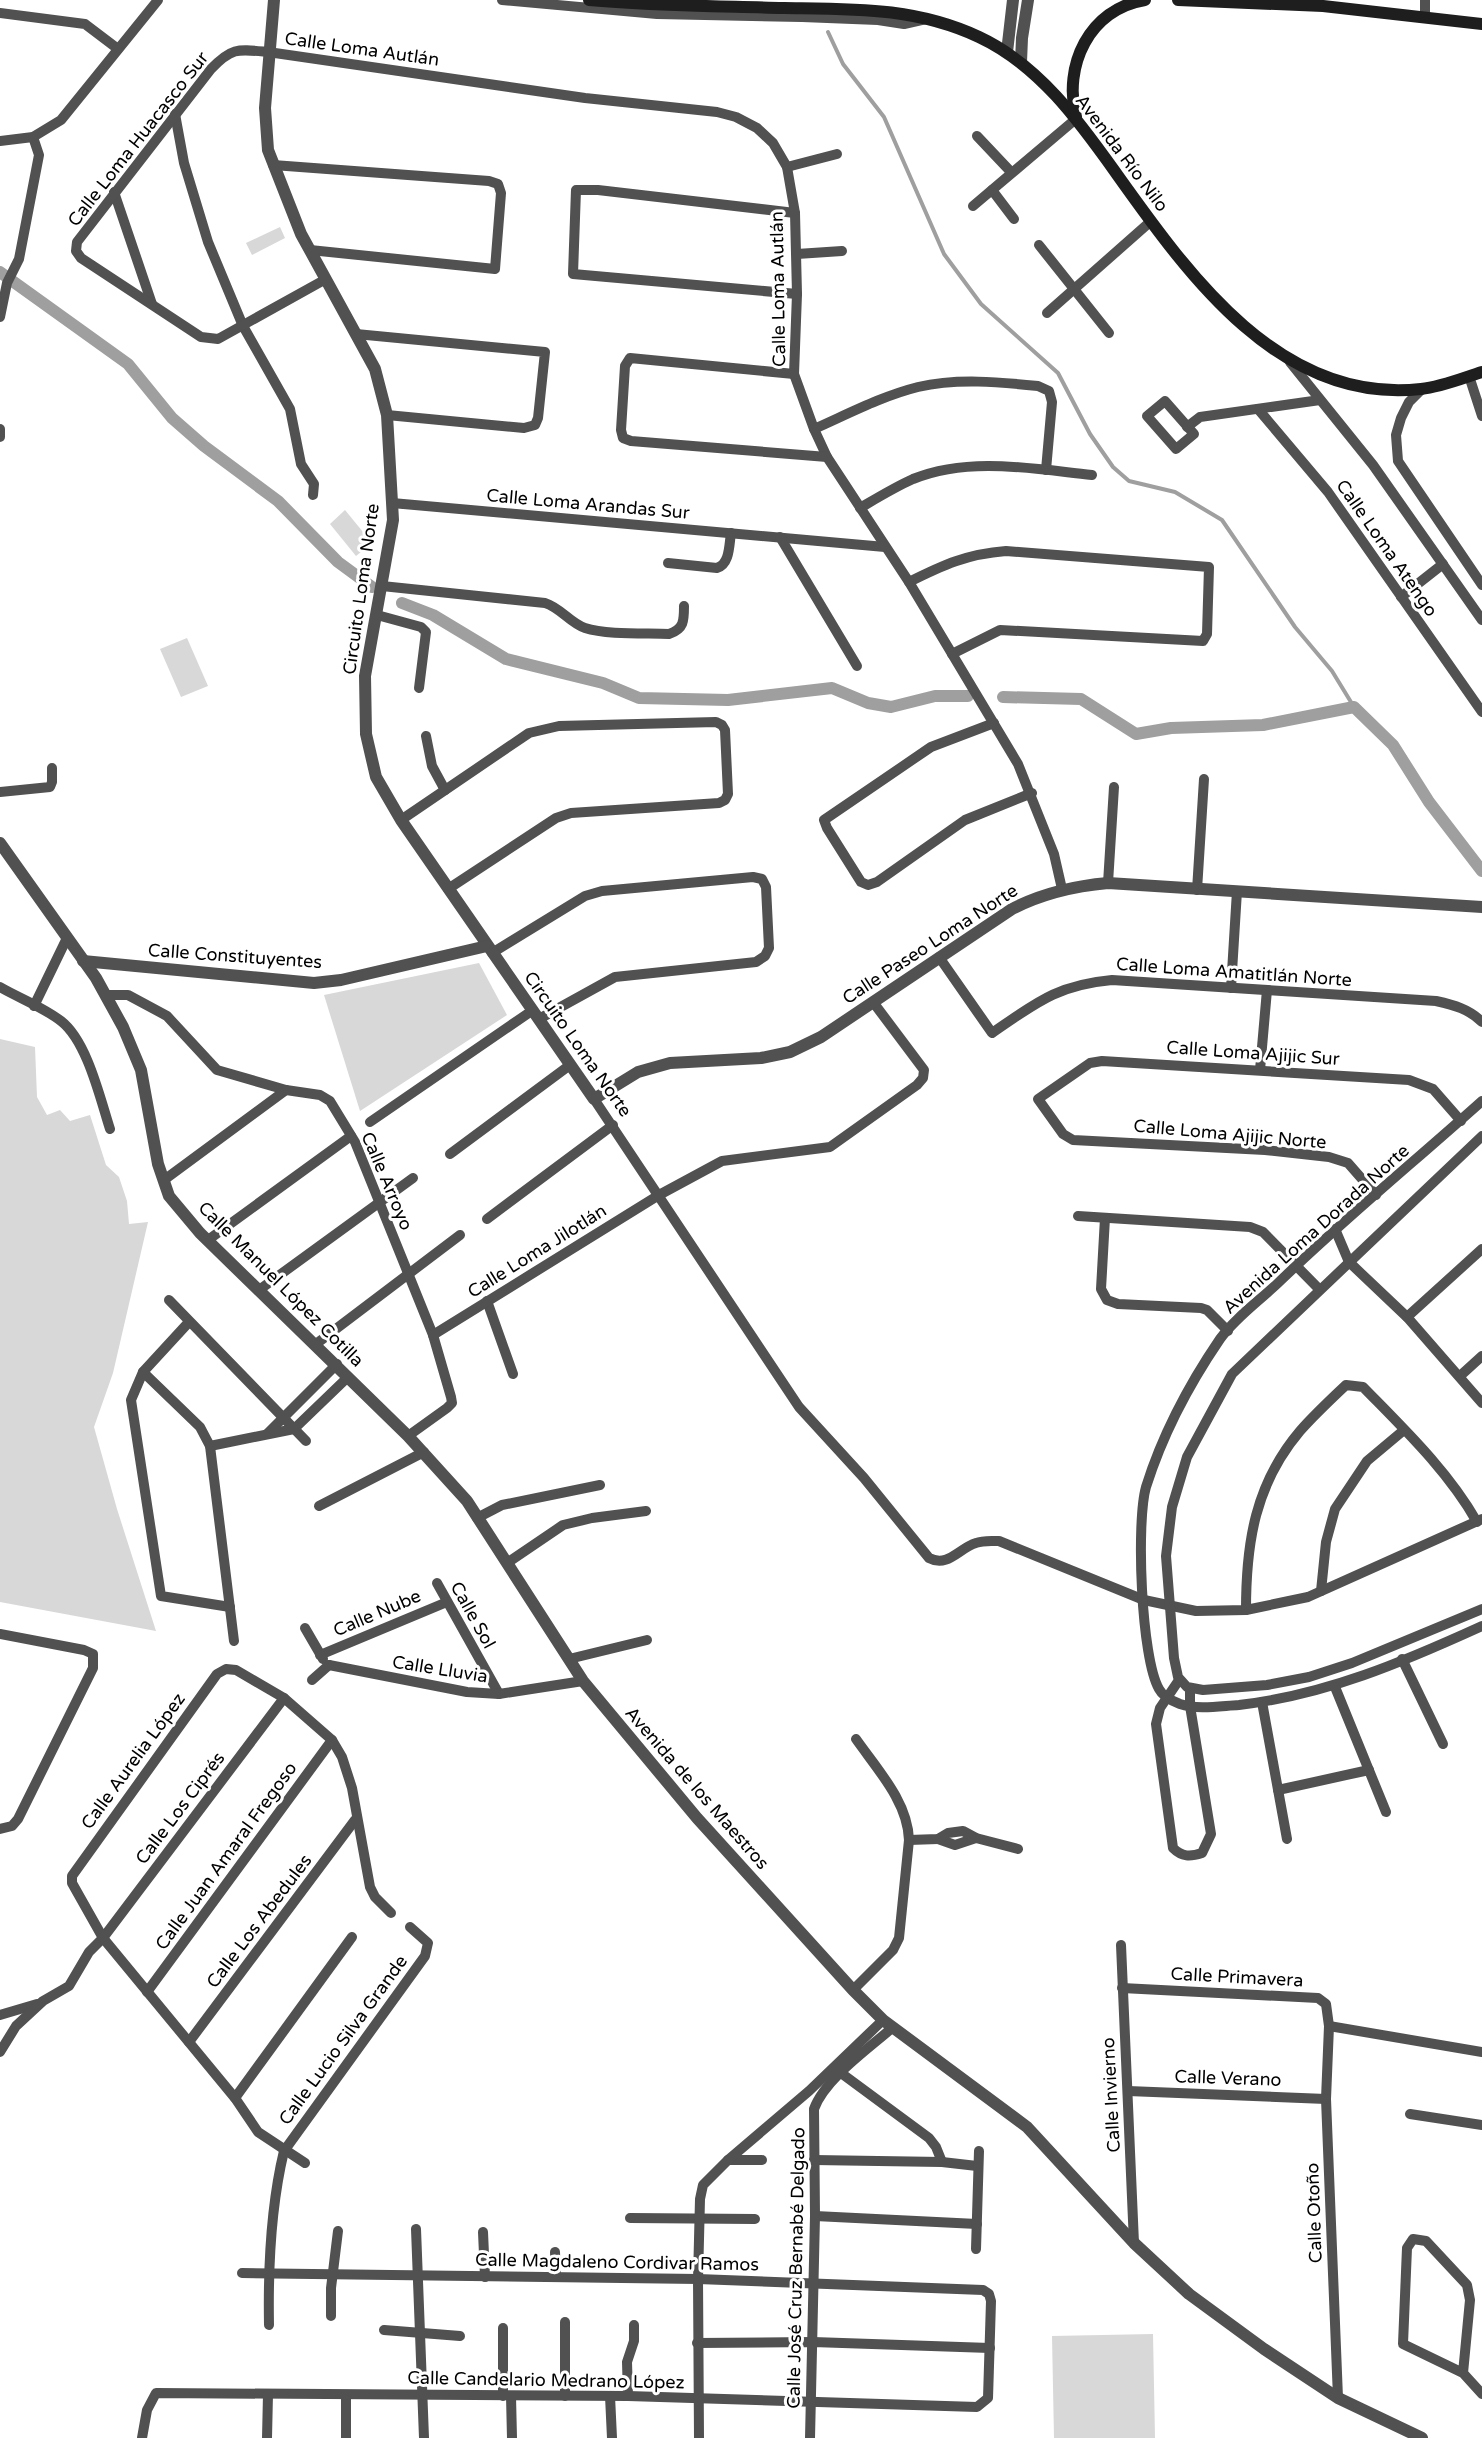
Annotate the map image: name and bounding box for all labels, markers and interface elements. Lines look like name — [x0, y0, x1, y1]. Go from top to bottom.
street label: Calle Loma Autlán — [283, 27, 441, 71]
street label: Calle Loma Huacasco Sur — [63, 47, 213, 231]
street label: Avenida Río Nilo — [1071, 90, 1173, 216]
street label: Calle Loma Autlán — [766, 211, 790, 367]
street label: Calle Loma Atengo — [1331, 475, 1443, 621]
street label: Calle Loma Arandas Sur — [485, 484, 691, 524]
street label: Circuito Loma Norte — [338, 502, 384, 676]
street label: Calle Paseo Loma Norte — [838, 879, 1022, 1009]
street label: Calle Constituyentes — [147, 939, 323, 973]
street label: Calle Loma Amatitlán Norte — [1115, 953, 1353, 991]
street label: Circuito Loma Norte — [519, 967, 637, 1121]
street label: Calle Loma Ajijic Sur — [1166, 1036, 1340, 1070]
street label: Calle Loma Ajijic Norte — [1133, 1115, 1327, 1153]
street label: Calle Arroyo — [356, 1129, 418, 1233]
street label: Avenida Loma Dorada Norte — [1218, 1140, 1414, 1318]
street label: Calle Manuel López Cotilla — [194, 1197, 368, 1371]
street label: Calle Loma Jilotlán — [463, 1199, 611, 1303]
street label: Calle Sol — [446, 1578, 500, 1652]
street label: Calle Nube — [330, 1585, 424, 1641]
street label: Calle Lluvia — [391, 1651, 489, 1687]
street label: Calle Aurelia López — [76, 1689, 190, 1833]
street label: Avenida de los Maestros — [620, 1702, 774, 1874]
street label: Calle Los Ciprés — [131, 1748, 229, 1868]
street label: Calle Juan Amaral Fregoso — [150, 1758, 302, 1954]
street label: Calle Los Abedules — [202, 1850, 316, 1992]
street label: Calle Lucio Silva Grande — [274, 1951, 412, 2129]
street label: Calle Primavera — [1170, 1963, 1304, 1991]
street label: Calle Invierno — [1097, 2037, 1125, 2153]
street label: Calle Verano — [1174, 2065, 1282, 2091]
street label: Calle José Cruz Bernabé Delgado — [783, 2127, 809, 2409]
street label: Calle Otoño — [1301, 2162, 1327, 2264]
street label: Calle Magdaleno Cordivar Ramos — [475, 2249, 759, 2275]
street label: Calle Candelario Medrano López — [407, 2367, 685, 2393]

